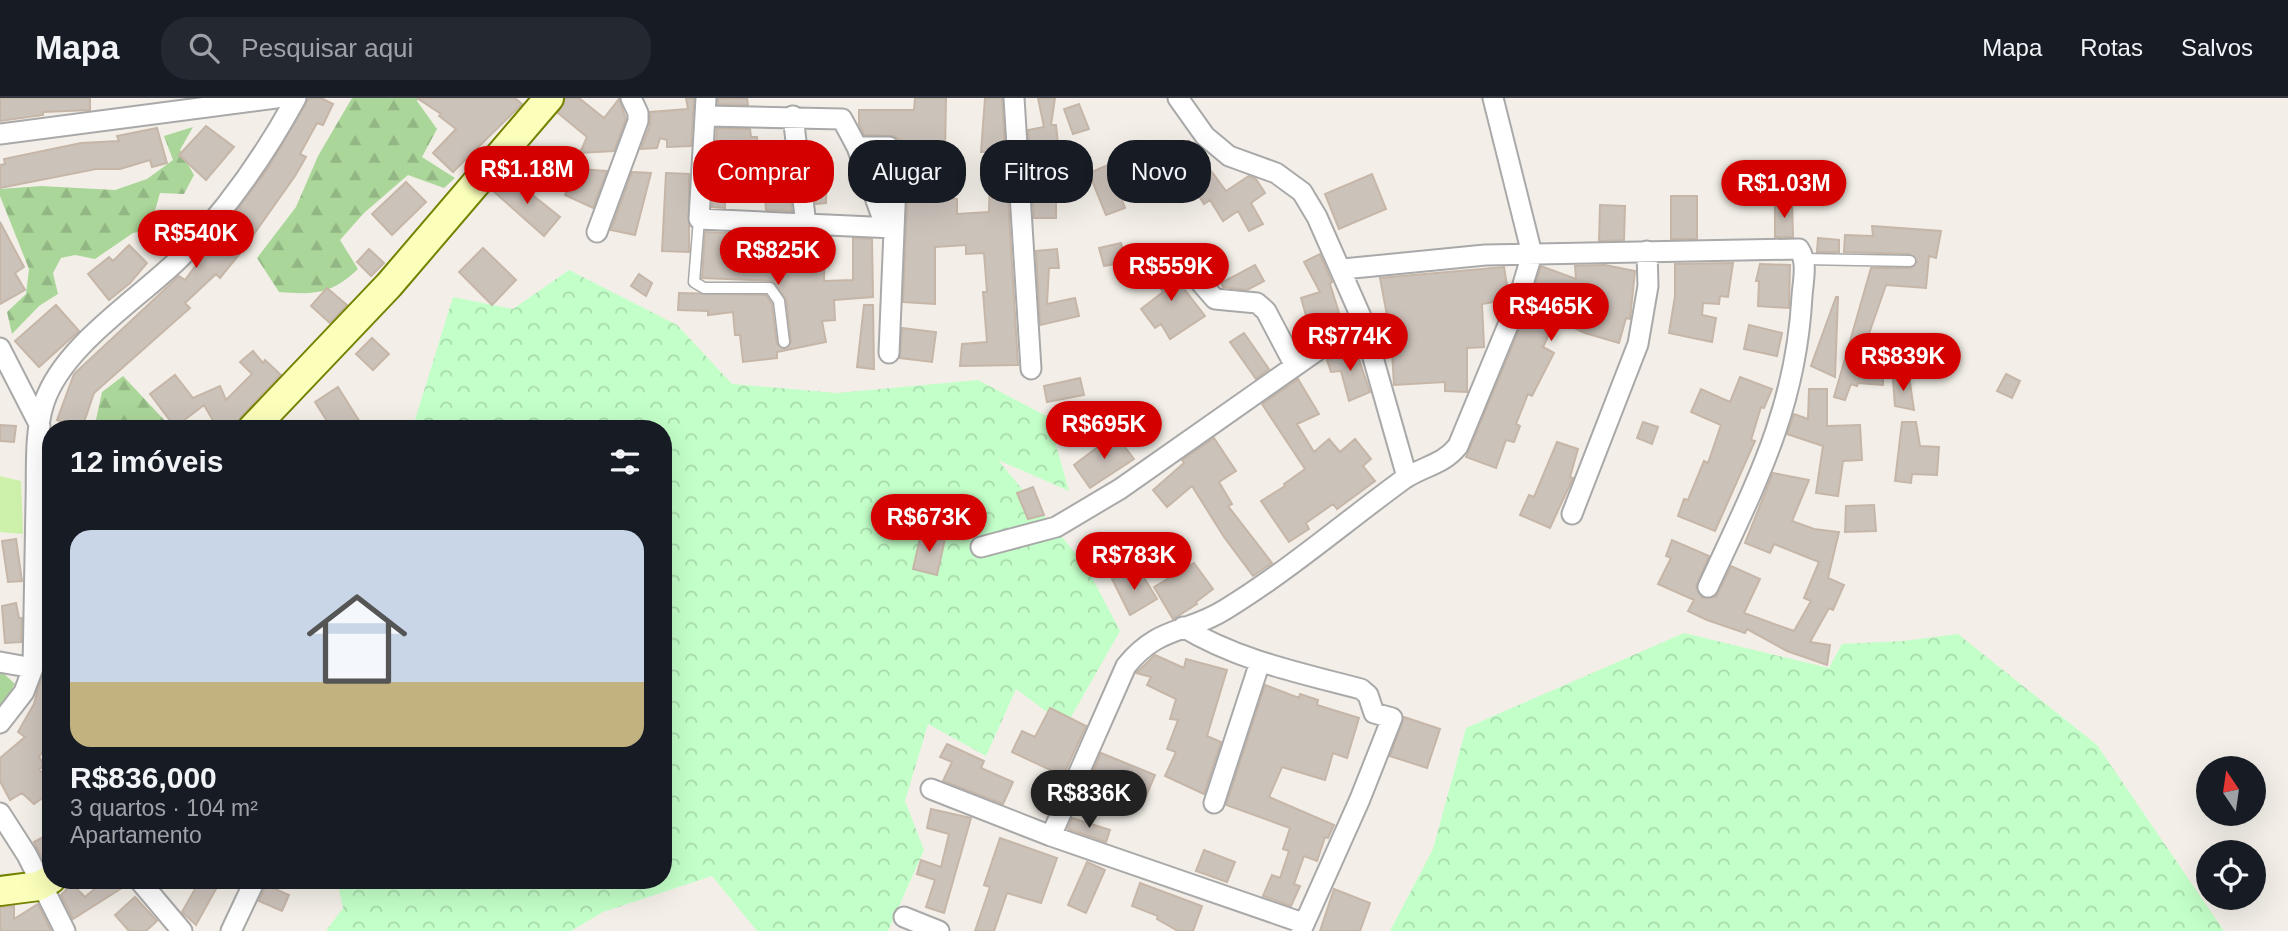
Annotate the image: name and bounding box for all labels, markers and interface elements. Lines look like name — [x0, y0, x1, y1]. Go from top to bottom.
search box — [161, 17, 651, 80]
text: Mapa — [35, 29, 119, 66]
icon: search — [185, 29, 223, 67]
text: Pesquisar aqui — [241, 33, 413, 63]
text: Mapa — [1982, 34, 2042, 61]
text: Rotas — [2080, 34, 2143, 61]
text: Salvos — [2181, 34, 2253, 61]
chip: Comprar — [693, 140, 834, 203]
chip: Alugar — [848, 140, 966, 203]
chip: Filtros — [980, 140, 1093, 203]
chip: Novo — [1107, 140, 1211, 203]
pin: R$1.18M — [462, 146, 592, 206]
text: R$1.18M — [480, 156, 574, 182]
pin: R$1.03M — [1719, 160, 1849, 220]
text: R$1.03M — [1737, 170, 1831, 196]
pin: R$540K — [139, 211, 253, 270]
text: R$540K — [154, 220, 238, 246]
pin: R$825K — [721, 228, 835, 287]
text: R$825K — [736, 237, 820, 263]
pin: R$559K — [1114, 244, 1228, 303]
text: R$559K — [1129, 253, 1213, 279]
pin: R$465K — [1494, 284, 1608, 343]
text: R$465K — [1509, 293, 1593, 319]
pin: R$774K — [1293, 314, 1407, 373]
text: R$774K — [1308, 323, 1392, 349]
pin: R$839K — [1846, 334, 1960, 393]
text: R$839K — [1861, 343, 1945, 369]
pin: R$695K — [1047, 402, 1161, 461]
text: R$695K — [1062, 411, 1146, 437]
icon: filters — [606, 443, 644, 481]
text: 12 imóveis — [70, 445, 223, 478]
pin: R$673K — [872, 494, 986, 554]
text: R$673K — [887, 504, 971, 530]
pin: R$783K — [1077, 532, 1191, 592]
text: R$783K — [1092, 542, 1176, 568]
icon: home — [294, 576, 420, 702]
north arrow — [2196, 756, 2266, 826]
map controls — [2196, 756, 2266, 910]
text: R$836,000 — [70, 761, 217, 794]
pin: R$836K — [1032, 770, 1146, 830]
text: R$836K — [1047, 780, 1131, 806]
text: 3 quartos · 104 m² — [70, 795, 258, 821]
text: Apartamento — [70, 822, 202, 848]
button: locate — [2196, 840, 2266, 910]

